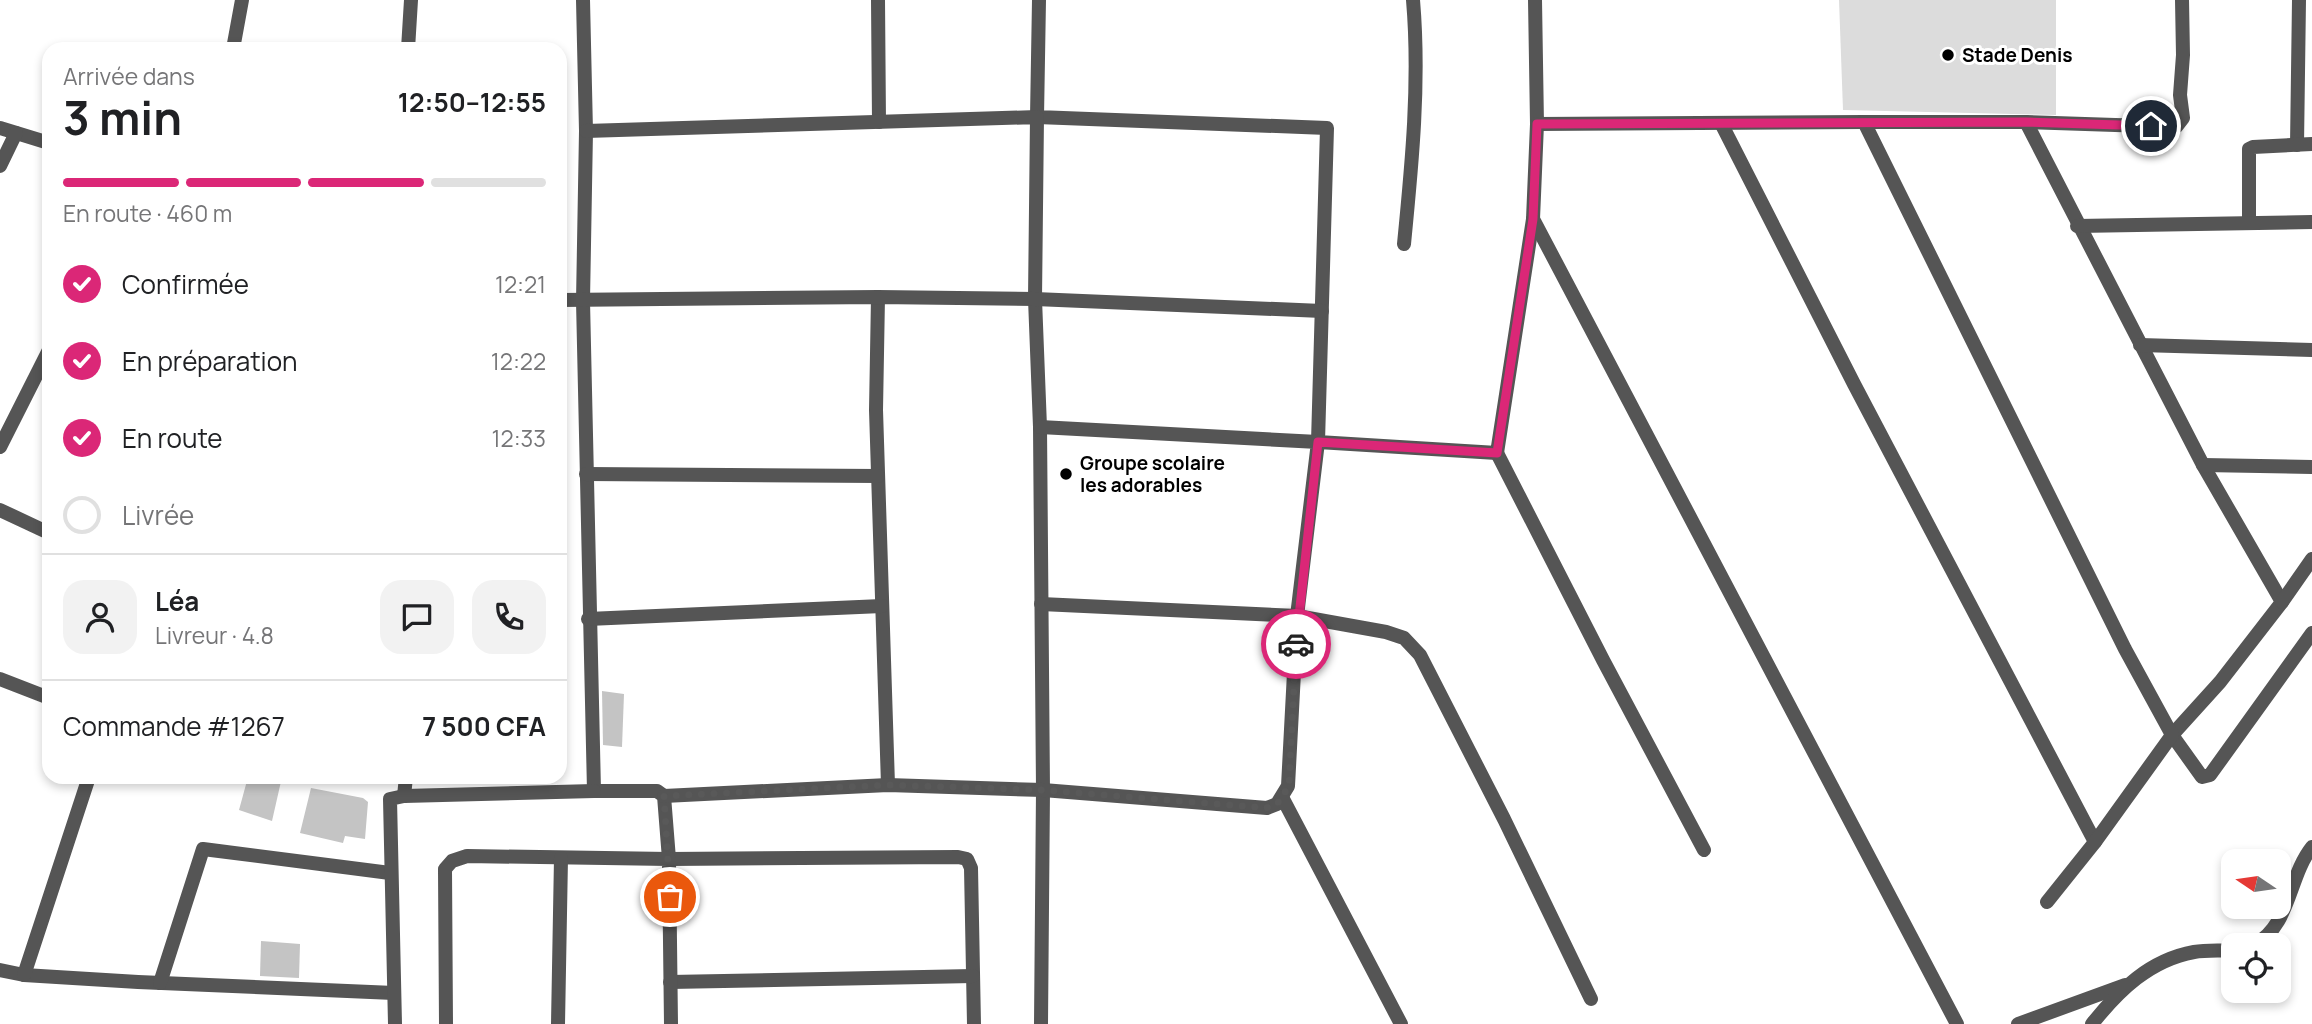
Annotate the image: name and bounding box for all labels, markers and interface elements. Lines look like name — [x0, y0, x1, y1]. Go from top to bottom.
place label: Stade Denis — [1962, 42, 2073, 68]
marker: Stade Denis — [1940, 47, 1956, 63]
text: Arrivée dans — [63, 60, 195, 92]
text: 12:50–12:55 — [398, 84, 546, 120]
text: 3 min — [63, 86, 182, 149]
pin — [2121, 96, 2181, 156]
icon: home — [2132, 107, 2170, 145]
text: En route · 460 m — [63, 197, 232, 229]
icon: check — [63, 265, 101, 303]
text: Confirmée — [122, 266, 249, 302]
text: 12:21 — [495, 268, 546, 300]
icon: check — [63, 342, 101, 380]
text: En préparation — [122, 343, 297, 379]
text: 12:22 — [491, 345, 546, 377]
icon: check — [63, 419, 101, 457]
text: En route — [122, 420, 223, 456]
text: 12:33 — [492, 422, 546, 454]
place label: Groupe scolaire les adorables — [1080, 450, 1225, 498]
marker: Groupe scolaire les adorables — [1058, 466, 1074, 482]
text: Livrée — [122, 497, 194, 533]
button: person — [63, 580, 137, 654]
button: chat — [380, 580, 454, 654]
button: phone — [472, 580, 546, 654]
text: Léa — [155, 583, 199, 619]
courier — [1261, 609, 1331, 679]
text: Livreur · 4.8 — [155, 619, 274, 651]
icon: car — [1277, 625, 1315, 663]
text: Commande #1267 — [63, 708, 285, 744]
text: 7 500 CFA — [422, 708, 546, 744]
north arrow — [2221, 849, 2291, 919]
map controls — [2221, 849, 2291, 1003]
pin — [640, 867, 700, 927]
icon: bag — [651, 878, 689, 916]
button: locate — [2221, 933, 2291, 1003]

